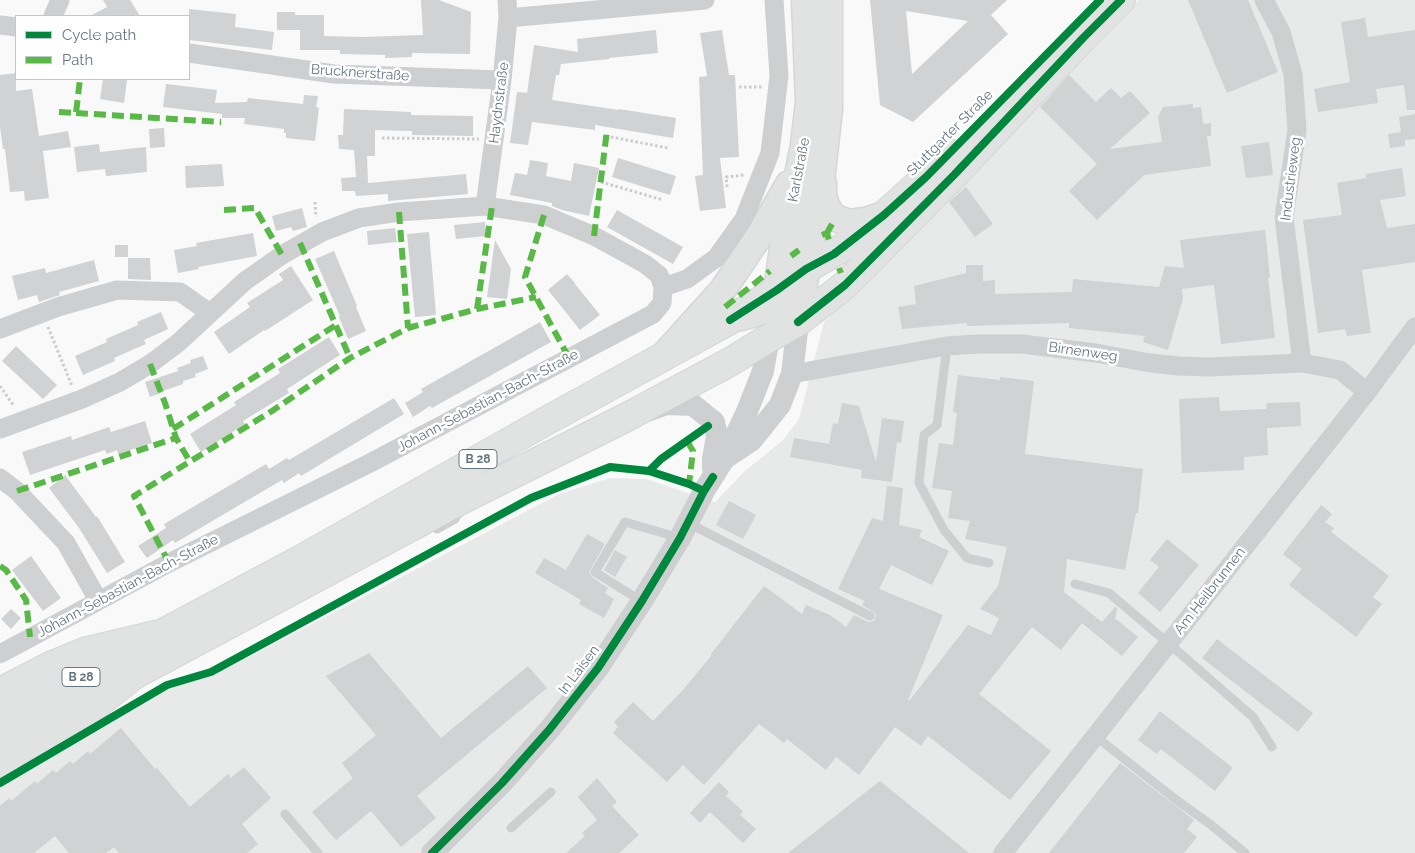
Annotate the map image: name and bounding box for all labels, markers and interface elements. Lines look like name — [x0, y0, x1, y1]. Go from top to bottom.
legend — [15, 15, 190, 80]
text: Cycle path — [62, 26, 136, 44]
text: Path — [62, 51, 93, 69]
street label: Brucknerstraße — [310, 61, 410, 85]
street label: Haydnstraße — [486, 61, 512, 145]
street label: Stuttgarter Straße — [904, 87, 996, 179]
street label: Karlstraße — [785, 136, 813, 204]
street label: Industrieweg — [1278, 136, 1304, 222]
street label: Birnenweg — [1047, 339, 1119, 365]
street label: Johann-Sebastian-Bach-Straße — [395, 346, 581, 456]
road number: B 28 — [459, 449, 497, 468]
street label: Johann-Sebastian-Bach-Straße — [35, 531, 221, 641]
street label: Am Heilbrunnen — [1171, 544, 1249, 638]
street label: In Laisen — [555, 642, 603, 698]
road number: B 28 — [62, 668, 100, 686]

